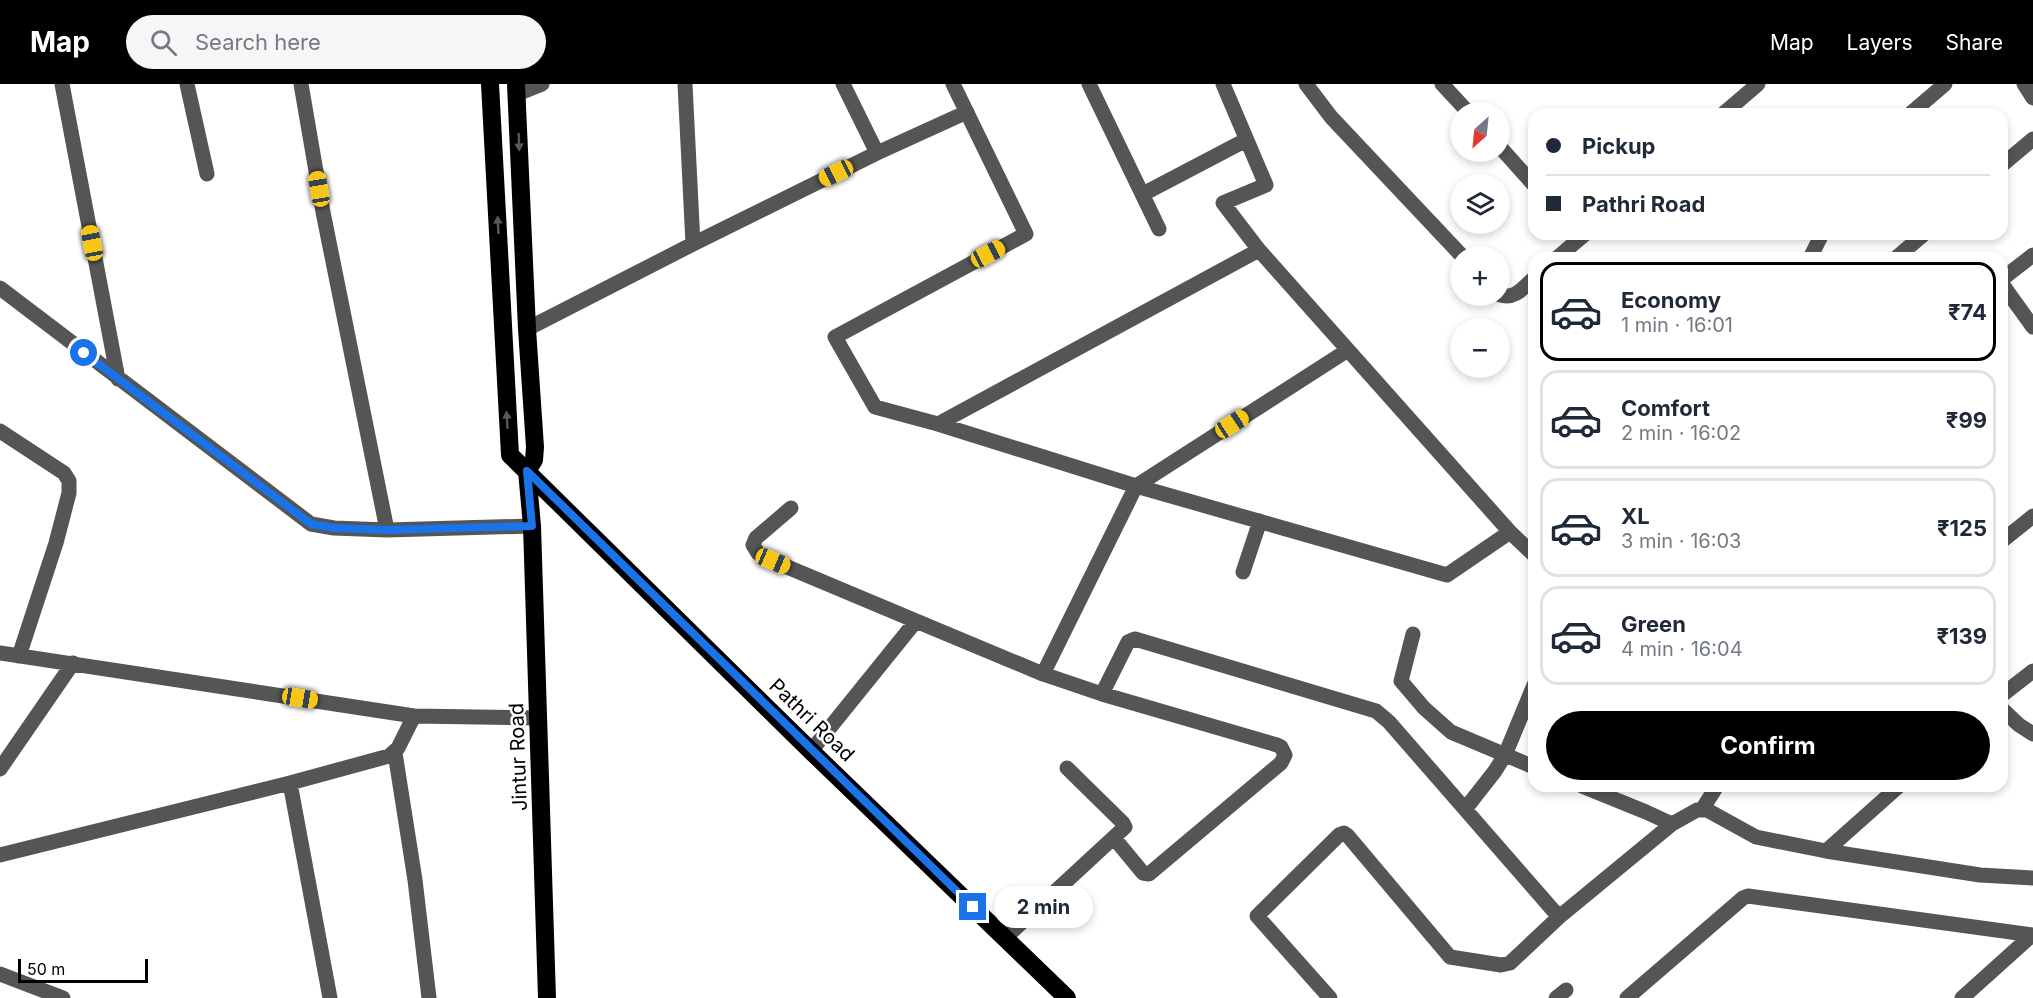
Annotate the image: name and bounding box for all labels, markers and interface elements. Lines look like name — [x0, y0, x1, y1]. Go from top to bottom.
search box — [126, 15, 546, 69]
text: Map — [30, 25, 90, 59]
icon: search — [147, 26, 180, 59]
text: Search here — [195, 29, 321, 55]
text: Map — [1770, 30, 1814, 55]
text: Layers — [1847, 30, 1913, 55]
text: Share — [1946, 30, 2003, 55]
north arrow — [1450, 102, 1510, 162]
map controls — [1450, 102, 1510, 378]
one-way arrow — [514, 133, 524, 152]
text: Pickup — [1582, 133, 1656, 159]
car — [816, 157, 856, 189]
car — [307, 170, 331, 208]
button: layers — [1450, 174, 1510, 234]
text: Pathri Road — [1582, 191, 1705, 217]
one-way arrow — [493, 216, 502, 235]
car — [80, 224, 104, 262]
car — [968, 238, 1008, 270]
button: + — [1450, 246, 1510, 306]
icon: car — [1549, 285, 1603, 339]
text: Economy — [1621, 287, 1721, 313]
text: ₹74 — [1948, 299, 1987, 325]
text: 1 min · 16:01 — [1621, 313, 1733, 337]
button: − — [1450, 318, 1510, 378]
route start — [70, 339, 97, 366]
icon: car — [1549, 393, 1603, 447]
text: Comfort — [1621, 395, 1710, 421]
car — [1212, 407, 1252, 441]
text: ₹99 — [1946, 407, 1987, 433]
one-way arrow — [503, 411, 512, 430]
text: 2 min · 16:02 — [1621, 421, 1741, 445]
icon: car — [1549, 501, 1603, 555]
text: XL — [1621, 503, 1650, 529]
text: ₹125 — [1937, 515, 1987, 541]
text: 3 min · 16:03 — [1621, 529, 1741, 553]
car — [753, 546, 793, 576]
icon: car — [1549, 609, 1603, 663]
text: Green — [1621, 611, 1686, 637]
text: ₹139 — [1936, 623, 1987, 649]
text: 4 min · 16:04 — [1621, 637, 1743, 661]
street label: Pathri Road — [764, 674, 860, 766]
car — [281, 686, 319, 710]
street label: Jintur Road — [504, 703, 532, 811]
button: Confirm — [1546, 711, 1990, 780]
callout: 2 min — [994, 886, 1093, 928]
route end — [959, 893, 986, 920]
text: 2 min — [1017, 895, 1070, 919]
scale bar — [18, 956, 148, 984]
text: 50 m — [27, 959, 65, 979]

